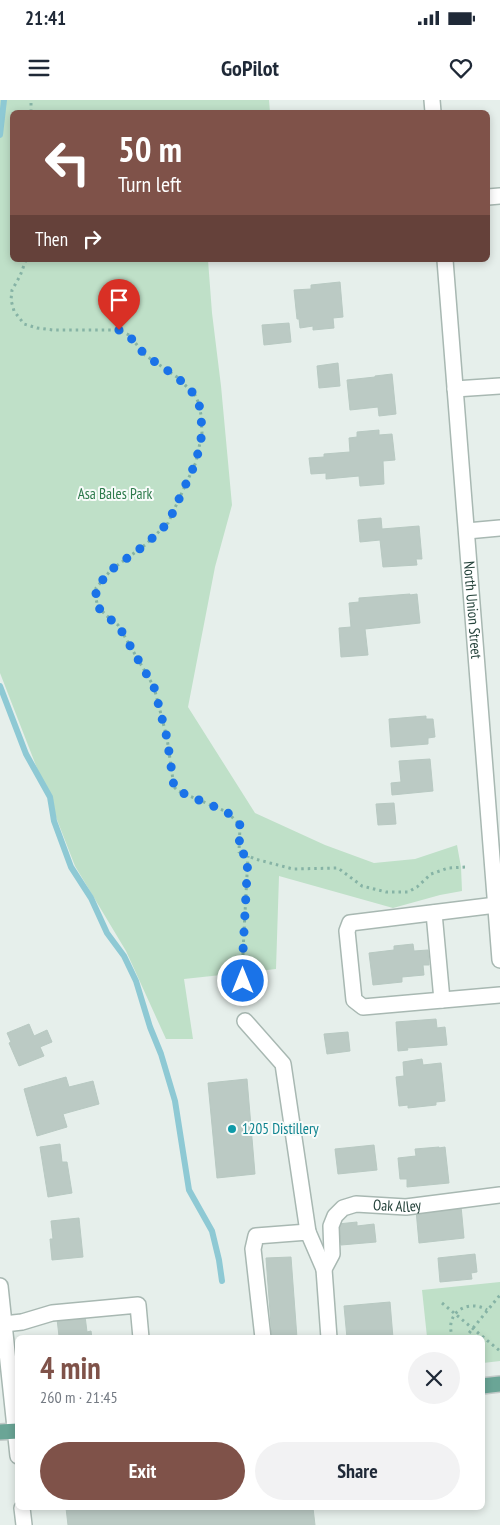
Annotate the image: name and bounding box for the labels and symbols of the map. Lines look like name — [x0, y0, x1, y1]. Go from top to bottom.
pin — [98, 279, 140, 330]
park label: Asa Bales Park — [78, 484, 153, 503]
street label: North Union Street — [460, 560, 486, 659]
position arrow — [216, 954, 268, 1006]
place label: 1205 Distillery — [242, 1119, 319, 1138]
marker: 1205 Distillery — [226, 1123, 238, 1135]
street label: Oak Alley — [372, 1195, 423, 1216]

